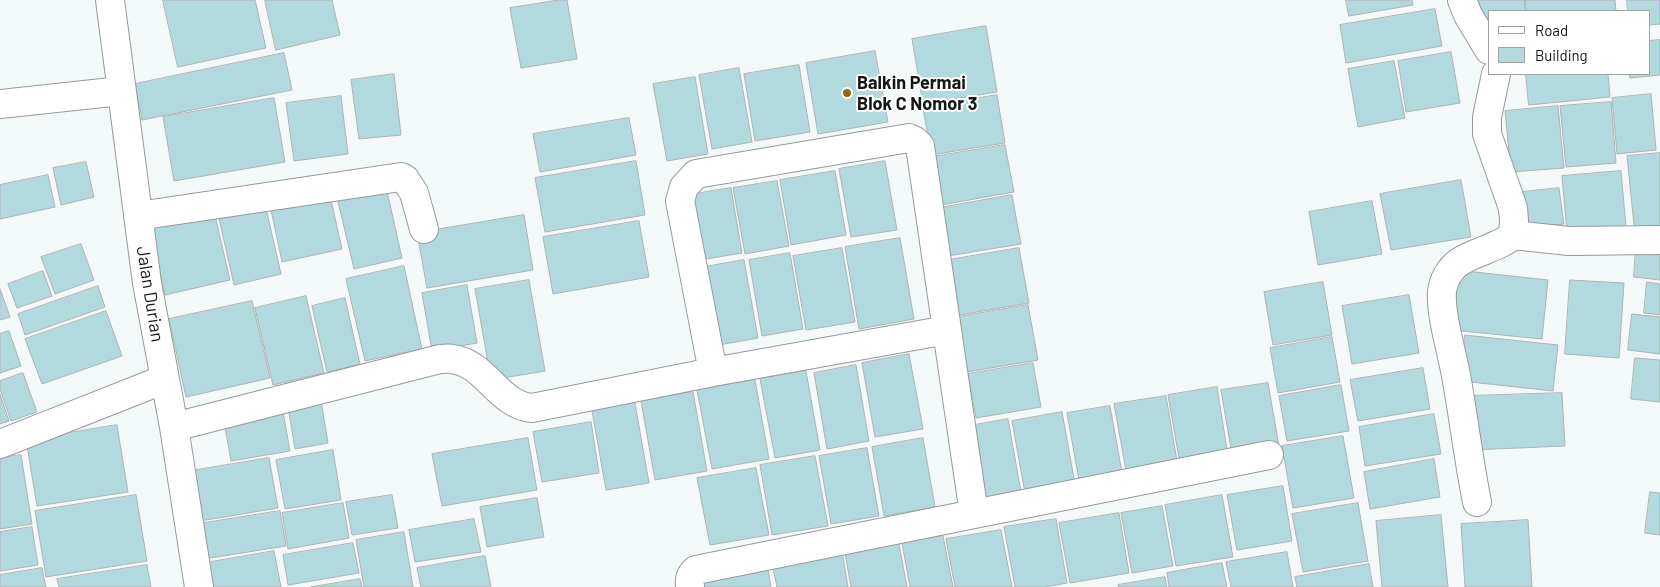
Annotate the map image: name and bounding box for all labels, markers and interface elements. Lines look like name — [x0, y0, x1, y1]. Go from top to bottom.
legend — [1488, 10, 1650, 75]
text: Road — [1535, 21, 1568, 39]
text: Building — [1535, 46, 1588, 64]
place label: Balkin Permai Blok C Nomor 3 — [857, 72, 978, 115]
marker: Balkin Permai Blok C Nomor 3 — [841, 87, 853, 99]
street label: Jalan Durian — [132, 245, 168, 343]

